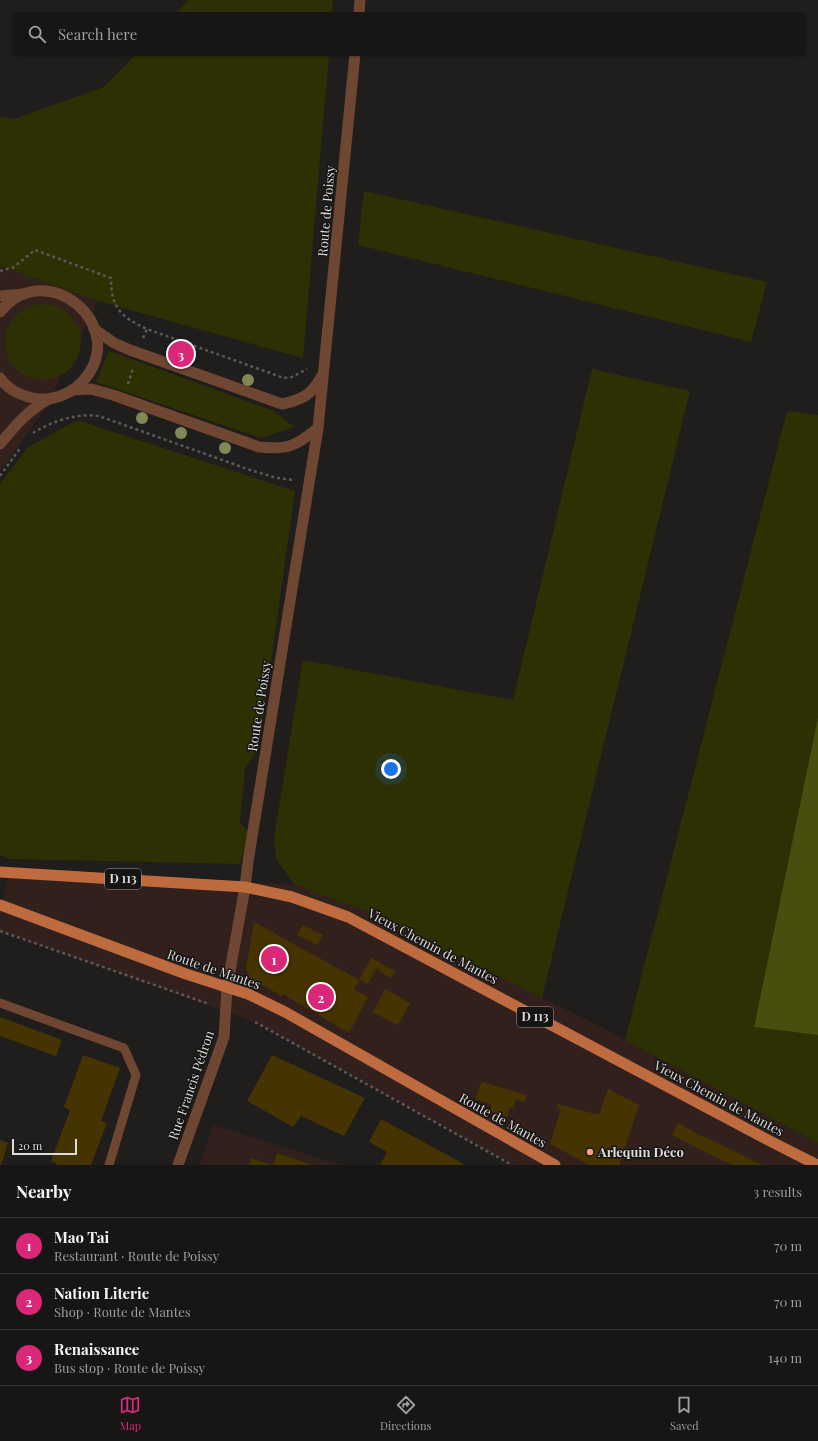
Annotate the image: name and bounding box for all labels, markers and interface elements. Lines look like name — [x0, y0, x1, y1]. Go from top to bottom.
search box — [12, 12, 806, 56]
icon: search — [26, 23, 48, 45]
text: Search here — [58, 24, 137, 44]
street label: Route de Poissy — [313, 164, 338, 257]
pin: 3 — [168, 339, 194, 369]
street label: Route de Poissy — [243, 659, 274, 752]
your location — [381, 759, 401, 779]
road number: D 113 — [105, 869, 141, 889]
street label: Vieux Chemin de Mantes — [364, 904, 501, 987]
pin: 1 — [261, 944, 287, 974]
street label: Route de Mantes — [165, 945, 263, 992]
pin: 2 — [308, 982, 334, 1012]
road number: D 113 — [517, 1007, 553, 1027]
street label: Rue Francis Pédron — [164, 1028, 217, 1142]
street label: Vieux Chemin de Mantes — [650, 1056, 787, 1139]
street label: Route de Mantes — [457, 1089, 550, 1151]
scale bar — [12, 1137, 77, 1156]
text: 20 m — [18, 1138, 42, 1153]
place label: Arlequin Déco — [597, 1143, 684, 1160]
marker: Arlequin Déco — [585, 1147, 595, 1157]
text: Nearby — [16, 1180, 71, 1202]
text: 3 results — [753, 1183, 802, 1200]
text: Mao Tai — [54, 1227, 109, 1247]
text: 1 — [27, 1237, 31, 1254]
text: 70 m — [774, 1237, 802, 1254]
text: Restaurant · Route de Poissy — [54, 1247, 219, 1264]
text: Nation Literie — [54, 1283, 149, 1303]
text: 2 — [26, 1293, 32, 1310]
text: 70 m — [774, 1293, 802, 1310]
text: Shop · Route de Mantes — [54, 1303, 191, 1320]
text: Renaissance — [54, 1339, 139, 1359]
text: 3 — [26, 1349, 32, 1366]
text: 140 m — [768, 1349, 802, 1366]
text: Bus stop · Route de Poissy — [54, 1359, 205, 1376]
tab: Map — [119, 1394, 141, 1433]
tab: Directions — [380, 1394, 431, 1433]
tab: Saved — [670, 1394, 699, 1433]

